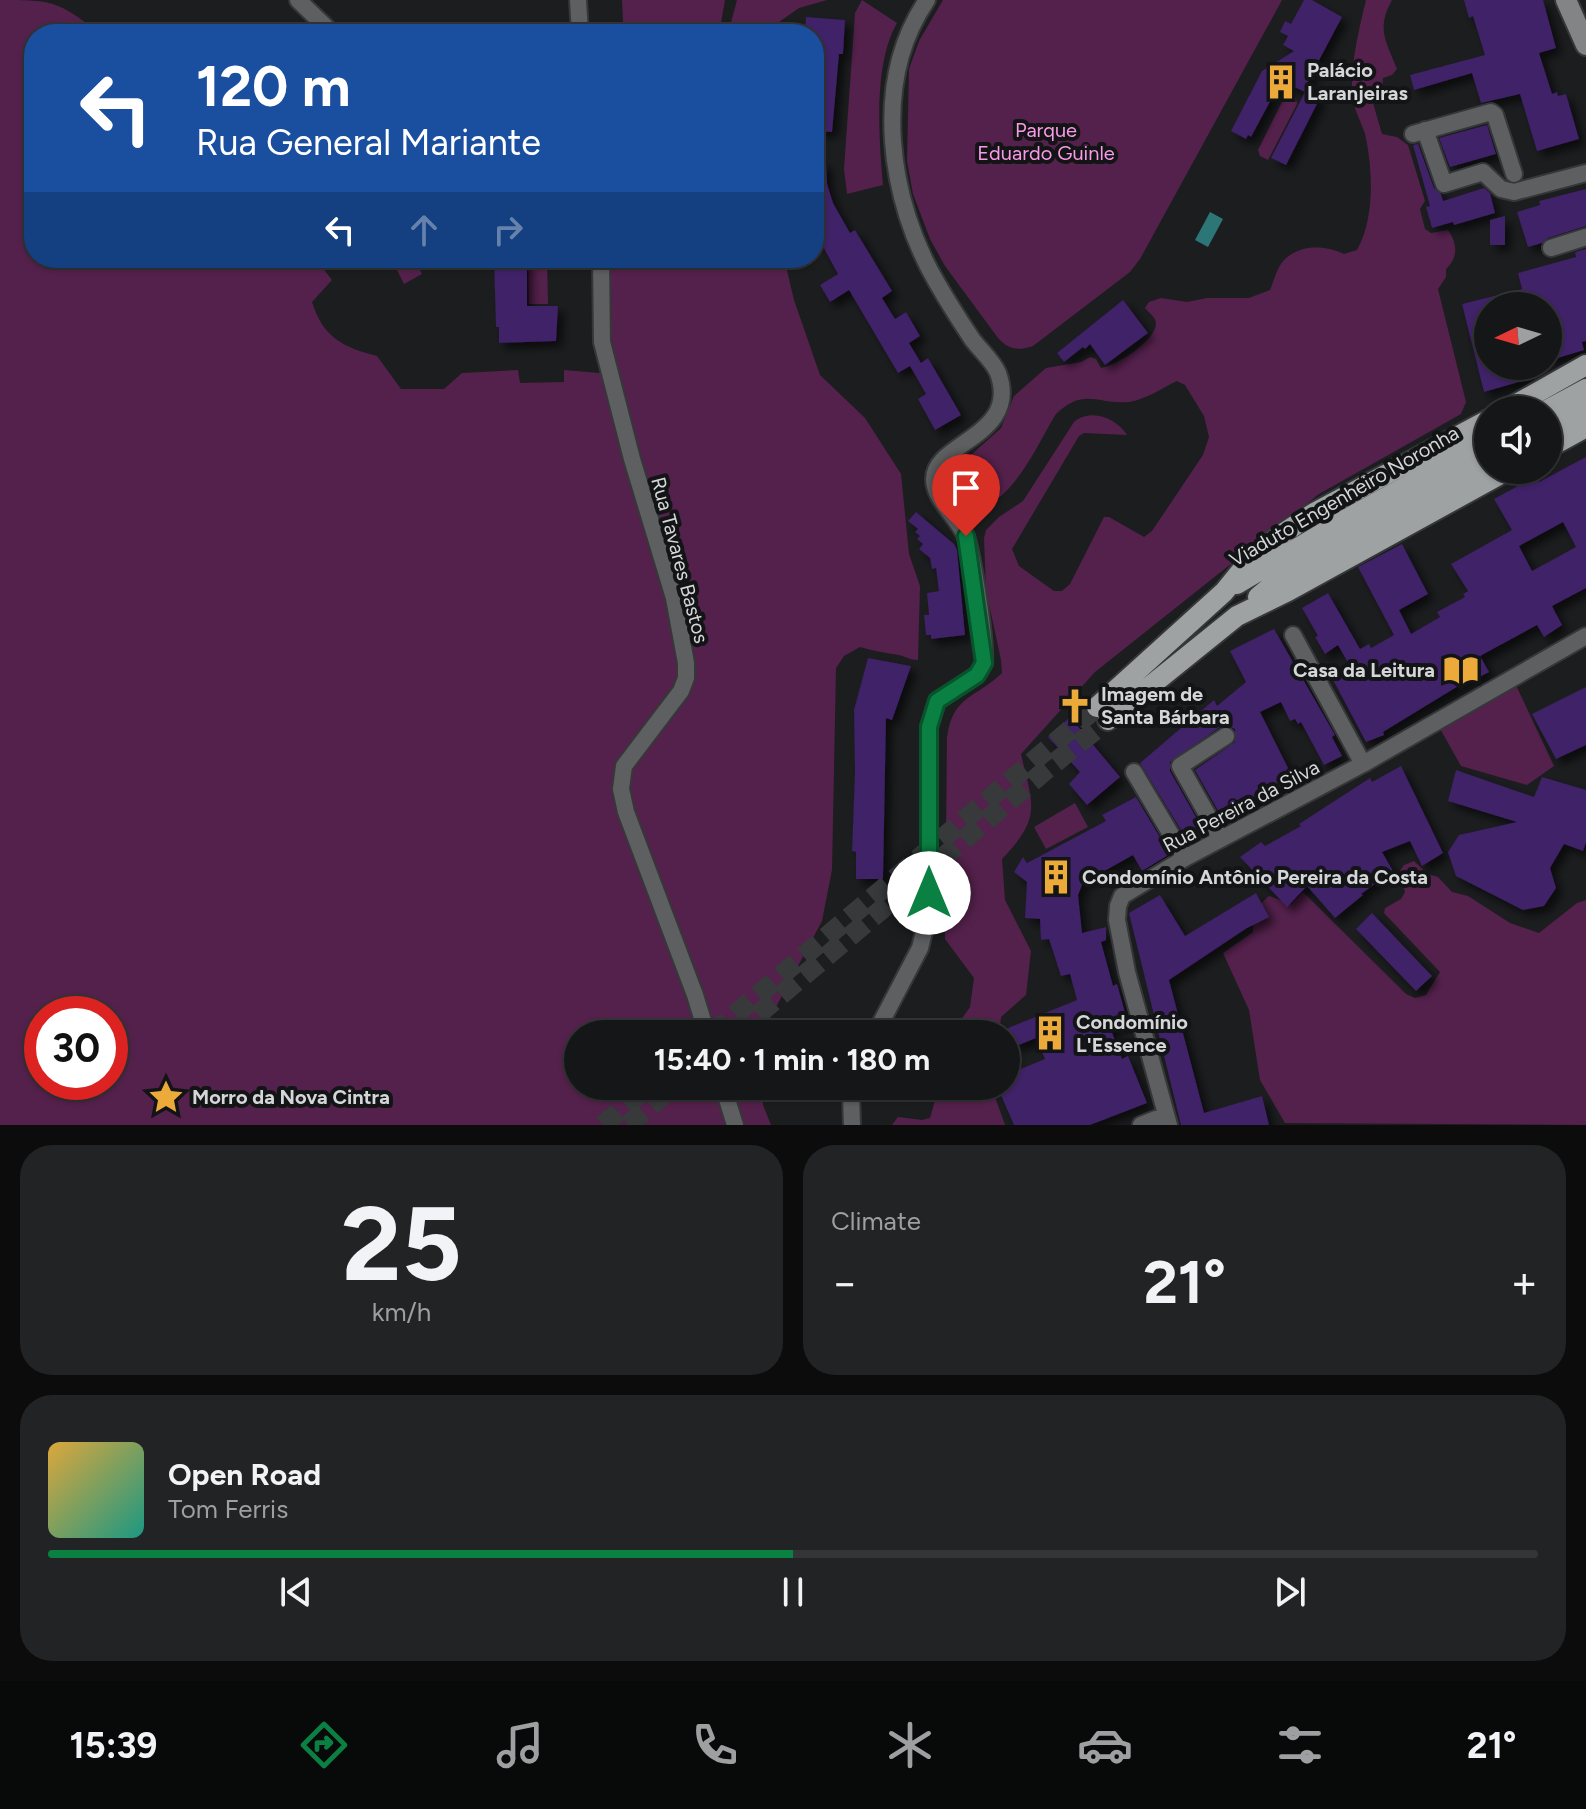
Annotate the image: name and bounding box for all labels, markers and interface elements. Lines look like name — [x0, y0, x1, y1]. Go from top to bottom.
text: 120 m — [196, 53, 351, 120]
icon: left — [64, 56, 168, 160]
place label: Palácio Laranjeiras — [1307, 58, 1408, 105]
building icon: Palácio Laranjeiras — [1262, 63, 1300, 101]
park label: Parque Eduardo Guinle — [977, 118, 1115, 165]
text: Rua General Mariante — [196, 121, 541, 164]
icon: left — [318, 208, 362, 252]
icon: ahead — [402, 208, 446, 252]
icon: right — [486, 208, 530, 252]
north arrow — [1474, 292, 1562, 380]
map controls — [1474, 292, 1562, 484]
button: sound — [1474, 396, 1562, 484]
street label: Viaduto Engenheiro Noronha — [1225, 420, 1463, 572]
pin — [932, 454, 1000, 536]
icon: arrive — [944, 466, 988, 510]
street label: Rua Tavares Bastos — [646, 474, 714, 646]
library icon: Casa da Leitura — [1442, 651, 1480, 689]
place label: Casa da Leitura — [1293, 658, 1435, 682]
place label: Imagem de Santa Bárbara — [1101, 682, 1230, 729]
church icon: Imagem de Santa Bárbara — [1056, 687, 1094, 725]
street label: Rua Pereira da Silva — [1159, 755, 1323, 857]
position arrow — [887, 851, 971, 935]
building icon: Condomínio Antônio Pereira da Costa — [1037, 858, 1075, 896]
place label: Condomínio Antônio Pereira da Costa — [1082, 865, 1428, 889]
speed limit sign: 30 — [24, 996, 128, 1100]
place label: Condomínio L'Essence — [1076, 1010, 1188, 1057]
building icon: Condomínio L'Essence — [1031, 1014, 1069, 1052]
text: 15:40 · 1 min · 180 m — [654, 1041, 930, 1078]
place icon: Morro da Nova Cintra — [147, 1078, 185, 1116]
place label: Morro da Nova Cintra — [192, 1085, 390, 1109]
text: 25 — [341, 1181, 462, 1306]
text: Climate — [831, 1205, 921, 1237]
text: 21° — [1143, 1246, 1226, 1318]
text: − — [831, 1256, 858, 1309]
text: + — [1511, 1256, 1538, 1309]
text: km/h — [372, 1296, 431, 1328]
text: Open Road — [168, 1456, 321, 1493]
text: Tom Ferris — [168, 1493, 288, 1525]
icon: previous — [274, 1570, 318, 1614]
icon: pause — [771, 1570, 815, 1614]
icon: next — [1268, 1570, 1312, 1614]
icon: directions — [296, 1717, 352, 1773]
icon: music — [492, 1717, 548, 1773]
icon: phone — [687, 1717, 743, 1773]
icon: climate — [882, 1717, 938, 1773]
icon: car — [1077, 1717, 1133, 1773]
icon: filters — [1272, 1717, 1328, 1773]
text: 15:39 — [70, 1724, 157, 1767]
text: 21° — [1467, 1724, 1516, 1767]

